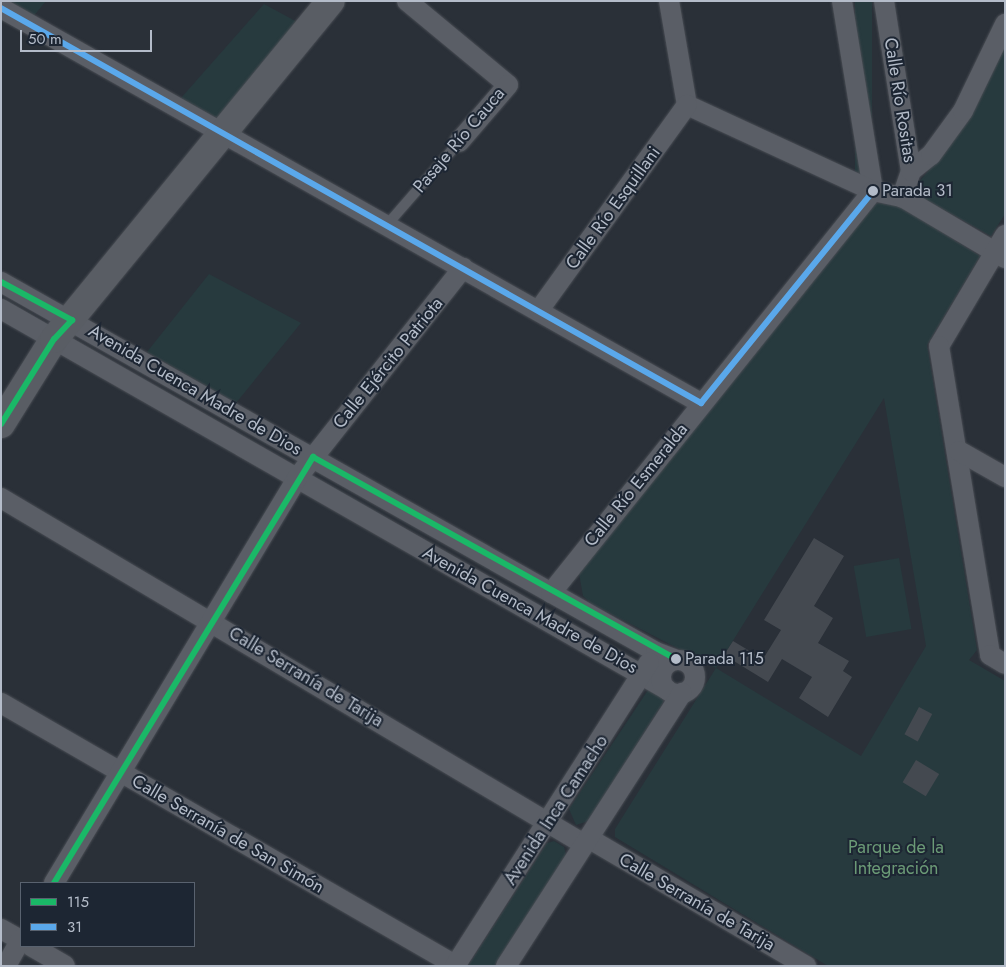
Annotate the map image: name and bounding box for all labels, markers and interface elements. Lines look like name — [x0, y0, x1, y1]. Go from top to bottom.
scale bar — [22, 20, 155, 52]
text: 50 m — [28, 28, 62, 50]
street label: Calle Río Rositas — [879, 36, 921, 164]
street label: Pasaje Río Cauca — [409, 83, 509, 197]
street label: Calle Río Esquillani — [561, 142, 665, 274]
place label: Parada 31 — [882, 181, 953, 201]
marker: Parada 31 — [868, 186, 878, 196]
street label: Calle Ejército Patriota — [329, 293, 447, 433]
street label: Avenida Cuenca Madre de Dios — [85, 320, 305, 460]
street label: Calle Río Esmeralda — [580, 419, 692, 551]
street label: Avenida Cuenca Madre de Dios — [419, 542, 641, 678]
street label: Calle Serranía de Tarija — [225, 622, 387, 732]
place label: Parada 115 — [685, 649, 764, 669]
marker: Parada 115 — [671, 654, 681, 664]
street label: Avenida Inca Camacho — [499, 731, 613, 889]
street label: Calle Serranía de San Simón — [128, 770, 328, 898]
park label: Parque de la Integración — [848, 837, 944, 880]
street label: Calle Serranía de Tarija — [615, 849, 779, 955]
legend — [20, 882, 195, 947]
text: 115 — [67, 891, 89, 913]
text: 31 — [67, 916, 82, 938]

